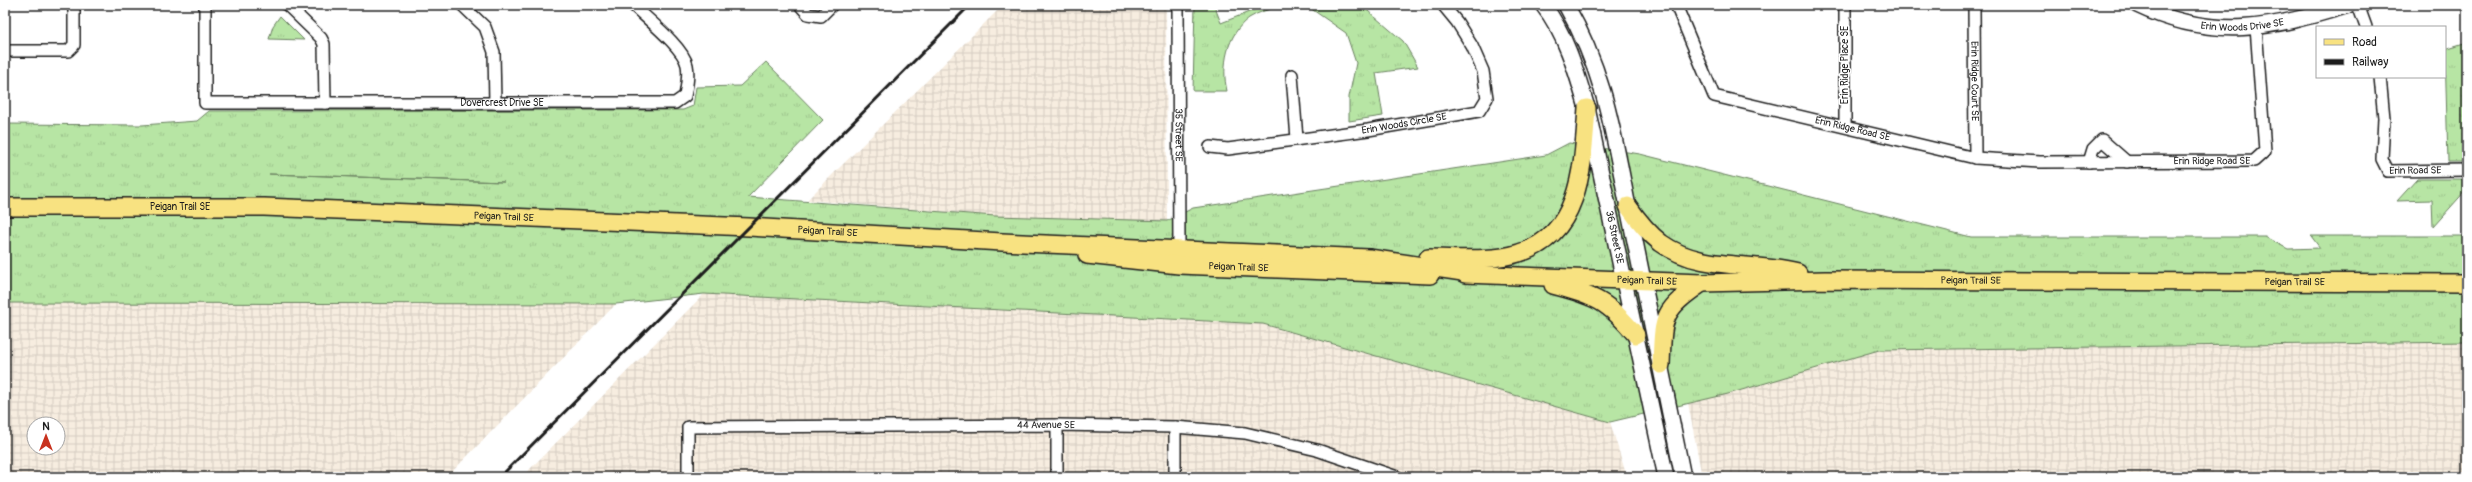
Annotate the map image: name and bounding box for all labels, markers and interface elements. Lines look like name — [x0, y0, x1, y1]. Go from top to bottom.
street label: Erin Woods Drive SE — [2200, 16, 2285, 34]
street label: Erin Ridge Place SE — [1839, 26, 1851, 104]
legend — [2316, 26, 2446, 78]
text: Road — [2352, 35, 2377, 50]
street label: Erin Ridge Court SE — [1968, 41, 1981, 121]
text: Railway — [2352, 55, 2388, 70]
street label: Dovercrest Drive SE — [460, 97, 544, 109]
street label: 35 Street SE — [1172, 108, 1185, 162]
street label: Erin Woods Circle SE — [1361, 111, 1448, 137]
street label: Erin Ridge Road SE — [1814, 114, 1891, 144]
street label: Erin Ridge Road SE — [2174, 155, 2250, 167]
street label: Erin Road SE — [2389, 164, 2442, 177]
street label: Peigan Trail SE — [150, 201, 210, 213]
street label: Peigan Trail SE — [473, 210, 534, 224]
street label: 36 Street SE — [1603, 210, 1626, 265]
street label: Peigan Trail SE — [797, 224, 858, 239]
street label: Peigan Trail SE — [1208, 260, 1269, 275]
street label: Peigan Trail SE — [1616, 274, 1677, 288]
street label: Peigan Trail SE — [1941, 275, 2001, 287]
street label: Peigan Trail SE — [2265, 276, 2325, 288]
north arrow — [26, 416, 66, 456]
street label: 44 Avenue SE — [1017, 419, 1075, 431]
text: N — [42, 420, 50, 433]

